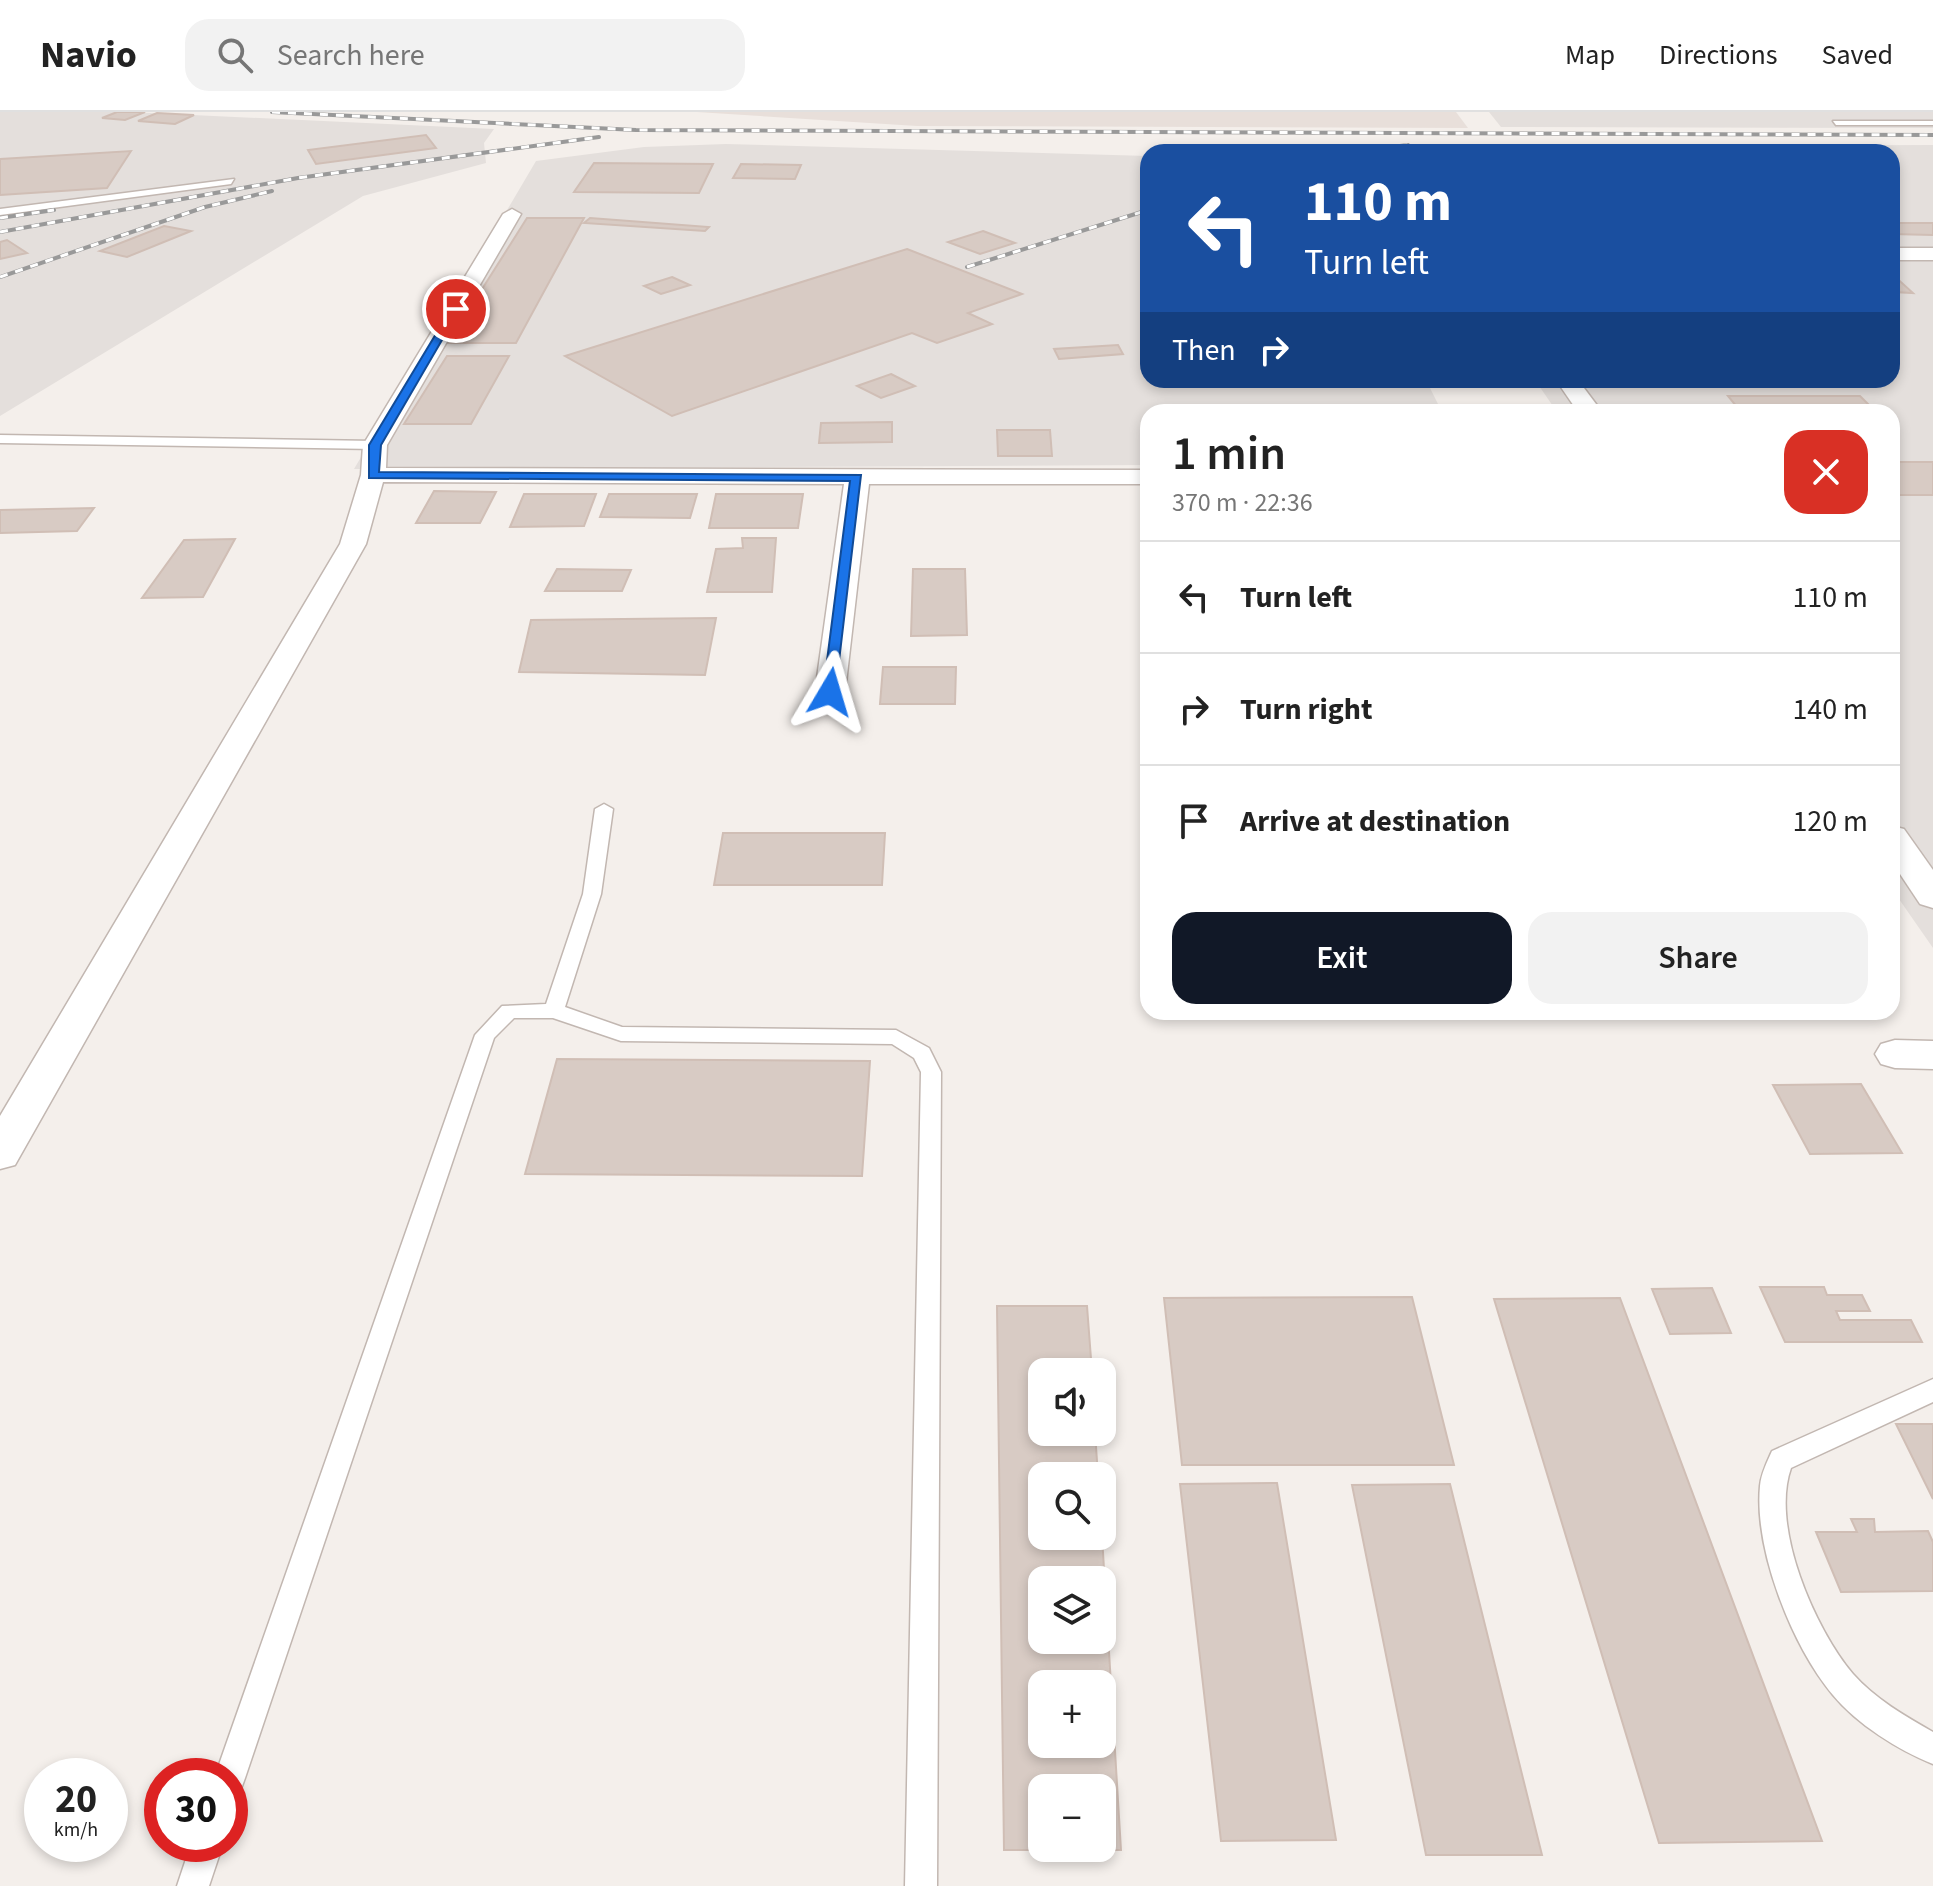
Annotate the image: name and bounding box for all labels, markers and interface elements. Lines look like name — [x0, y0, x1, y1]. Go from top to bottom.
search box — [185, 19, 745, 91]
text: Navio — [40, 28, 137, 82]
icon: search — [213, 33, 257, 77]
text: Search here — [277, 34, 425, 77]
text: Map — [1565, 35, 1615, 75]
text: Directions — [1659, 35, 1778, 75]
text: Saved — [1822, 35, 1893, 75]
text: 110 m — [1304, 163, 1452, 242]
icon: left — [1172, 176, 1276, 280]
text: Turn left — [1304, 237, 1429, 288]
pin — [422, 275, 490, 343]
icon: arrive — [434, 287, 478, 331]
icon: right — [1252, 328, 1296, 372]
text: Then — [1172, 329, 1236, 372]
text: 1 min — [1172, 420, 1286, 488]
button: close — [1784, 430, 1868, 514]
text: 370 m · 22:36 — [1172, 484, 1313, 521]
icon: left — [1172, 575, 1216, 619]
text: Turn left — [1240, 576, 1352, 619]
text: 110 m — [1792, 576, 1868, 619]
position arrow — [788, 650, 872, 734]
icon: right — [1172, 687, 1216, 731]
text: Turn right — [1240, 688, 1372, 731]
text: 140 m — [1792, 688, 1868, 731]
icon: arrive — [1172, 799, 1216, 843]
text: Arrive at destination — [1240, 800, 1510, 843]
text: 120 m — [1792, 800, 1868, 843]
button: Exit — [1172, 912, 1512, 1004]
button: Share — [1528, 912, 1868, 1004]
map controls — [1028, 1358, 1116, 1862]
button: sound — [1028, 1358, 1116, 1446]
button: search — [1028, 1462, 1116, 1550]
button: layers — [1028, 1566, 1116, 1654]
button: + — [1028, 1670, 1116, 1758]
speed limit sign: 30 — [144, 1758, 248, 1862]
text: 20 — [55, 1771, 97, 1828]
button: − — [1028, 1774, 1116, 1862]
text: km/h — [54, 1816, 98, 1844]

